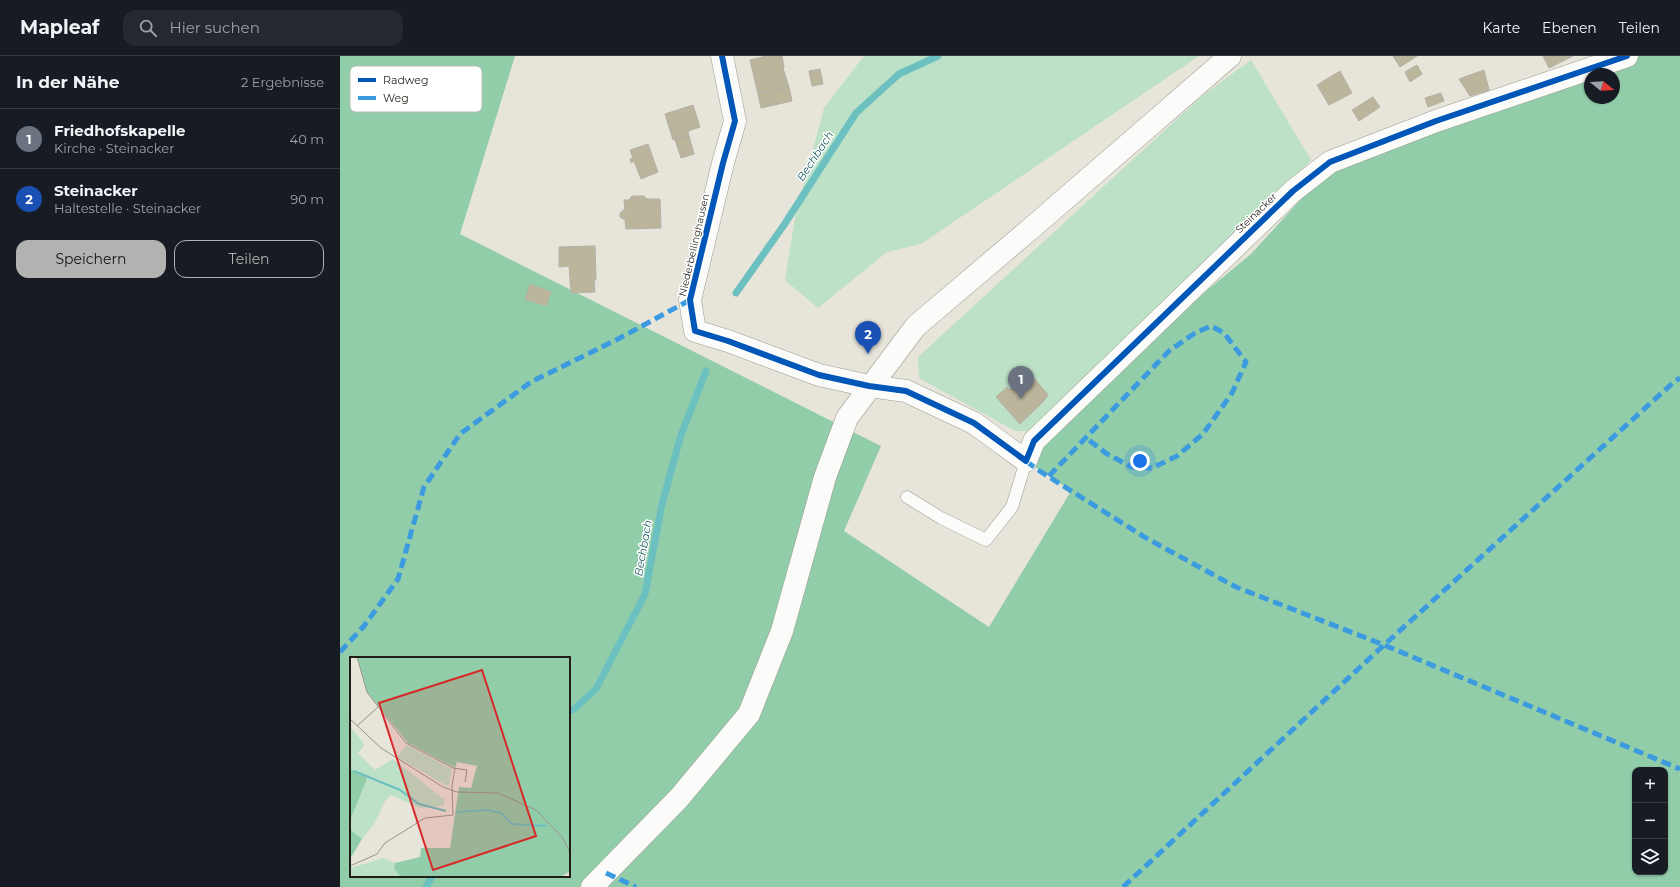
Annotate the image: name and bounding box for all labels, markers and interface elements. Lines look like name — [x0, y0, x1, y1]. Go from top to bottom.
search box — [123, 10, 403, 46]
text: Mapleaf — [20, 16, 99, 39]
icon: search — [137, 17, 159, 39]
text: Hier suchen — [169, 18, 260, 37]
text: Karte — [1482, 19, 1520, 37]
text: Ebenen — [1542, 19, 1597, 37]
text: Teilen — [1619, 19, 1660, 37]
legend — [350, 66, 482, 112]
north arrow — [1584, 68, 1620, 104]
text: In der Nähe — [16, 72, 120, 92]
text: Radweg — [383, 73, 429, 87]
text: 2 Ergebnisse — [241, 74, 324, 90]
text: Weg — [383, 91, 409, 105]
text: Friedhofskapelle — [54, 121, 185, 140]
water label: Bechbach — [794, 128, 836, 184]
text: 1 — [26, 131, 32, 147]
text: 40 m — [290, 131, 324, 147]
text: Kirche · Steinacker — [54, 140, 174, 156]
text: Steinacker — [54, 181, 138, 200]
street label: Steinacker — [1232, 190, 1280, 236]
text: 2 — [25, 191, 33, 207]
text: 90 m — [290, 191, 324, 207]
street label: Niederbellinghausen — [676, 192, 712, 298]
text: Haltestelle · Steinacker — [54, 200, 201, 216]
button: Speichern — [16, 240, 166, 278]
button: Teilen — [174, 240, 324, 278]
pin: 2 — [855, 321, 881, 354]
pin: 1 — [1008, 366, 1034, 399]
your location — [1130, 451, 1150, 471]
water label: Bechbach — [631, 519, 655, 577]
inset map — [350, 657, 570, 877]
map controls — [1632, 767, 1668, 875]
button: + — [1632, 767, 1668, 803]
button: − — [1632, 803, 1668, 839]
button: layers — [1632, 839, 1668, 875]

